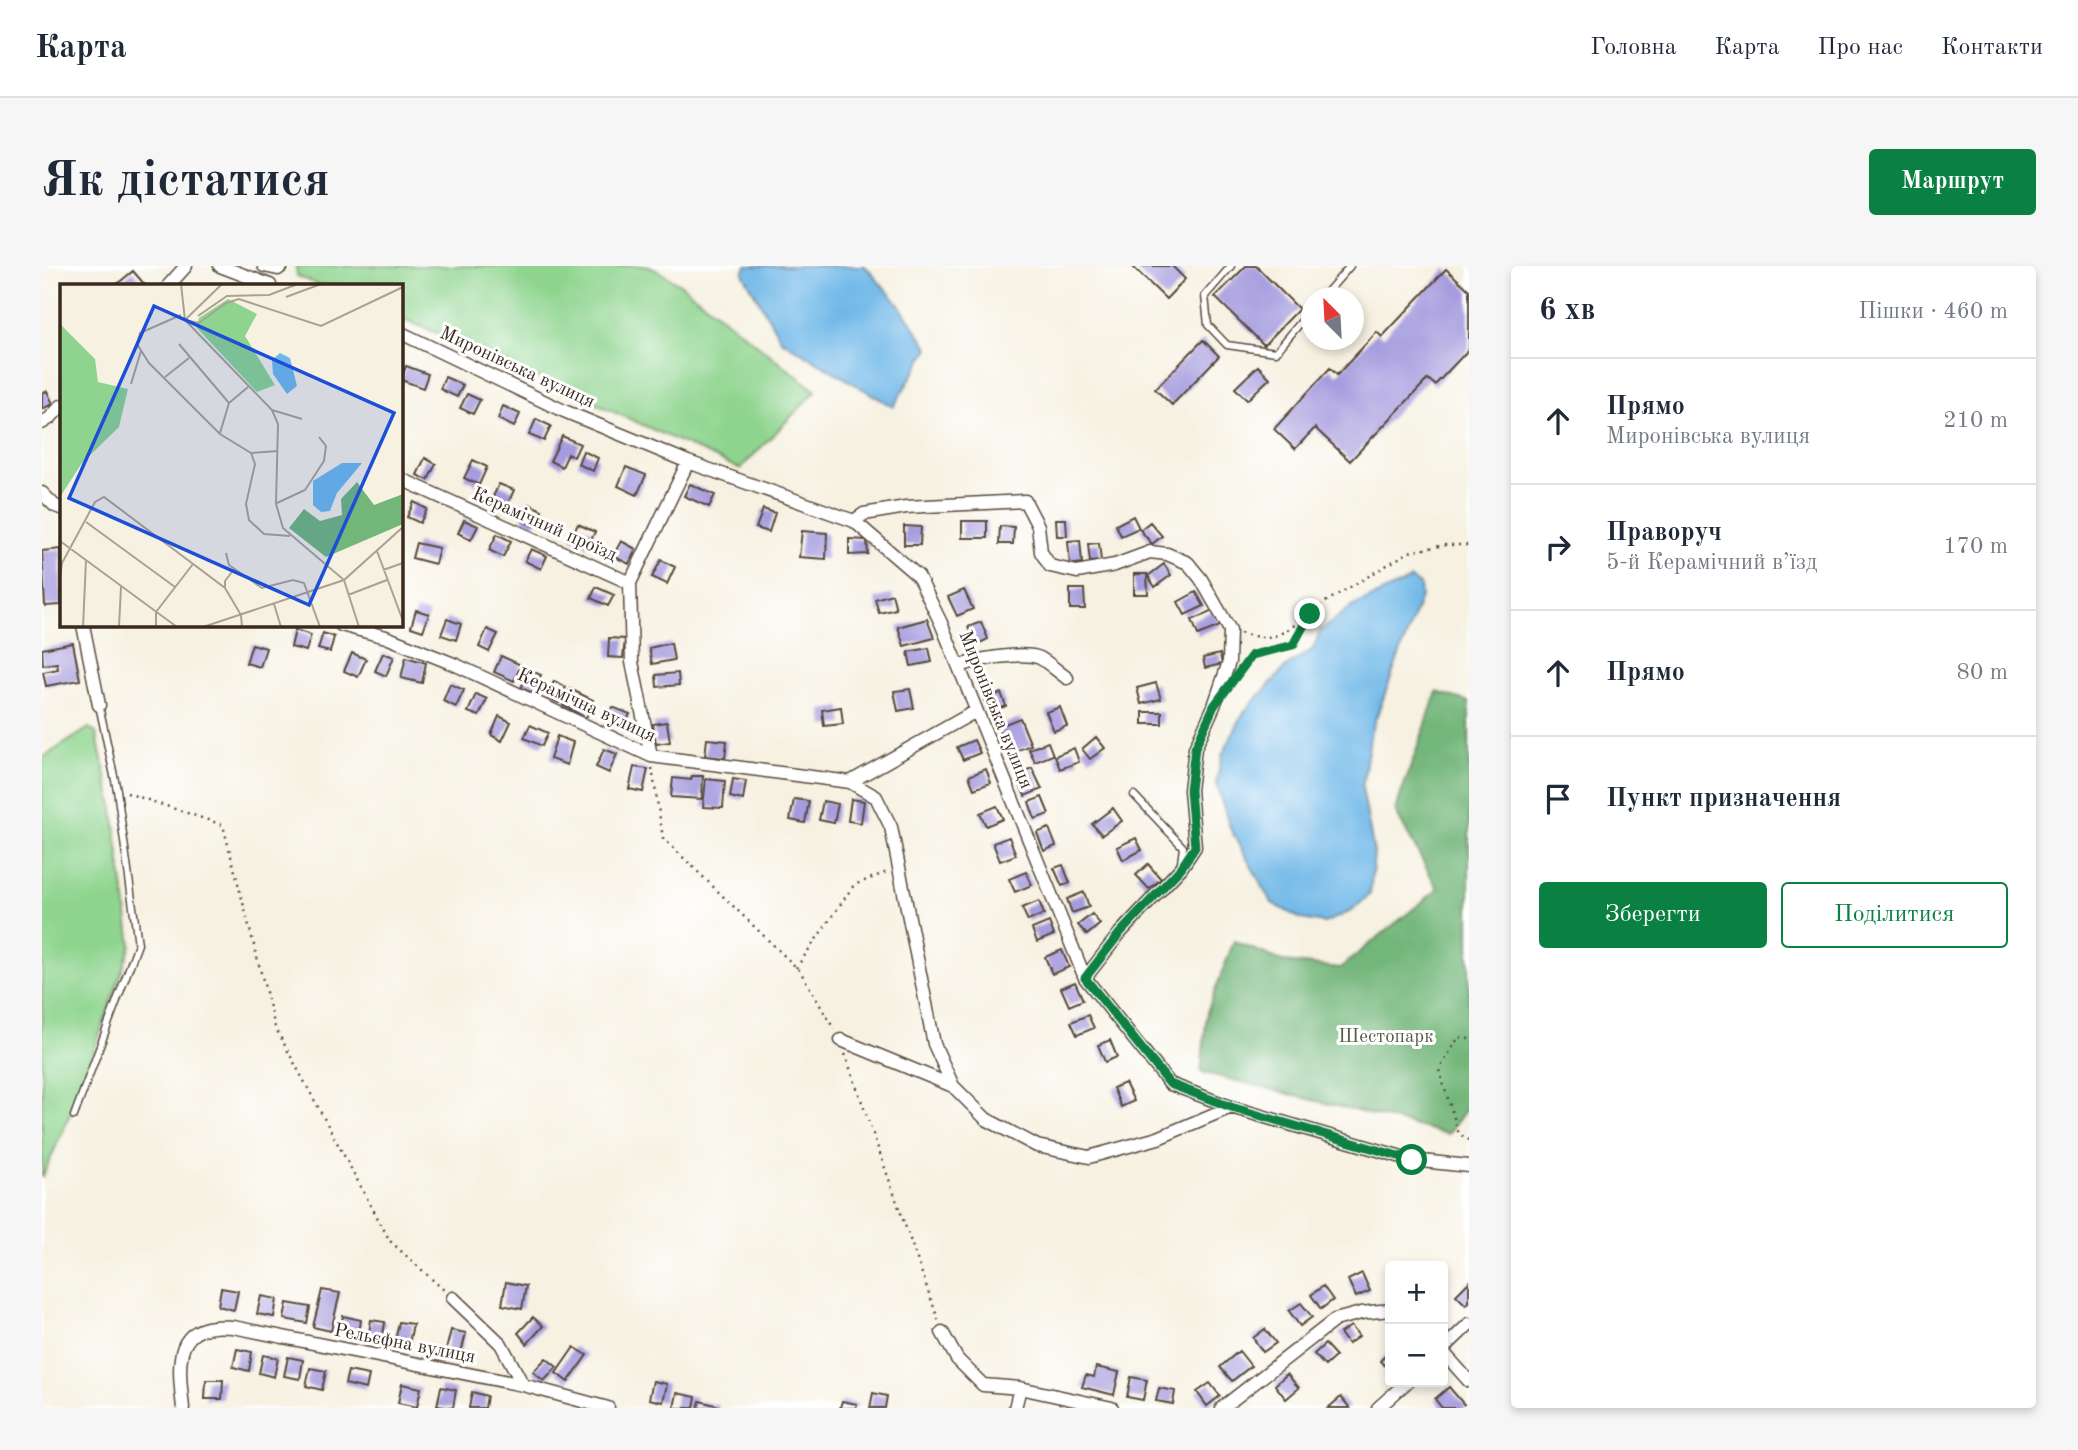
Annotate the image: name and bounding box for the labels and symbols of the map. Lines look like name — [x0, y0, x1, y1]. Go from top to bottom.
inset map — [60, 284, 402, 626]
north arrow — [1301, 287, 1364, 350]
street label: Миронівська вулиця — [436, 324, 598, 413]
street label: Керамічний проїзд — [469, 485, 620, 566]
route end — [1294, 598, 1325, 629]
street label: Миронівська вулиця — [954, 628, 1035, 792]
street label: Керамічна вулиця — [514, 666, 658, 747]
park label: Шестопарк — [1338, 1028, 1434, 1047]
route start — [1396, 1144, 1427, 1175]
street label: Рельєфна вулиця — [332, 1321, 477, 1367]

